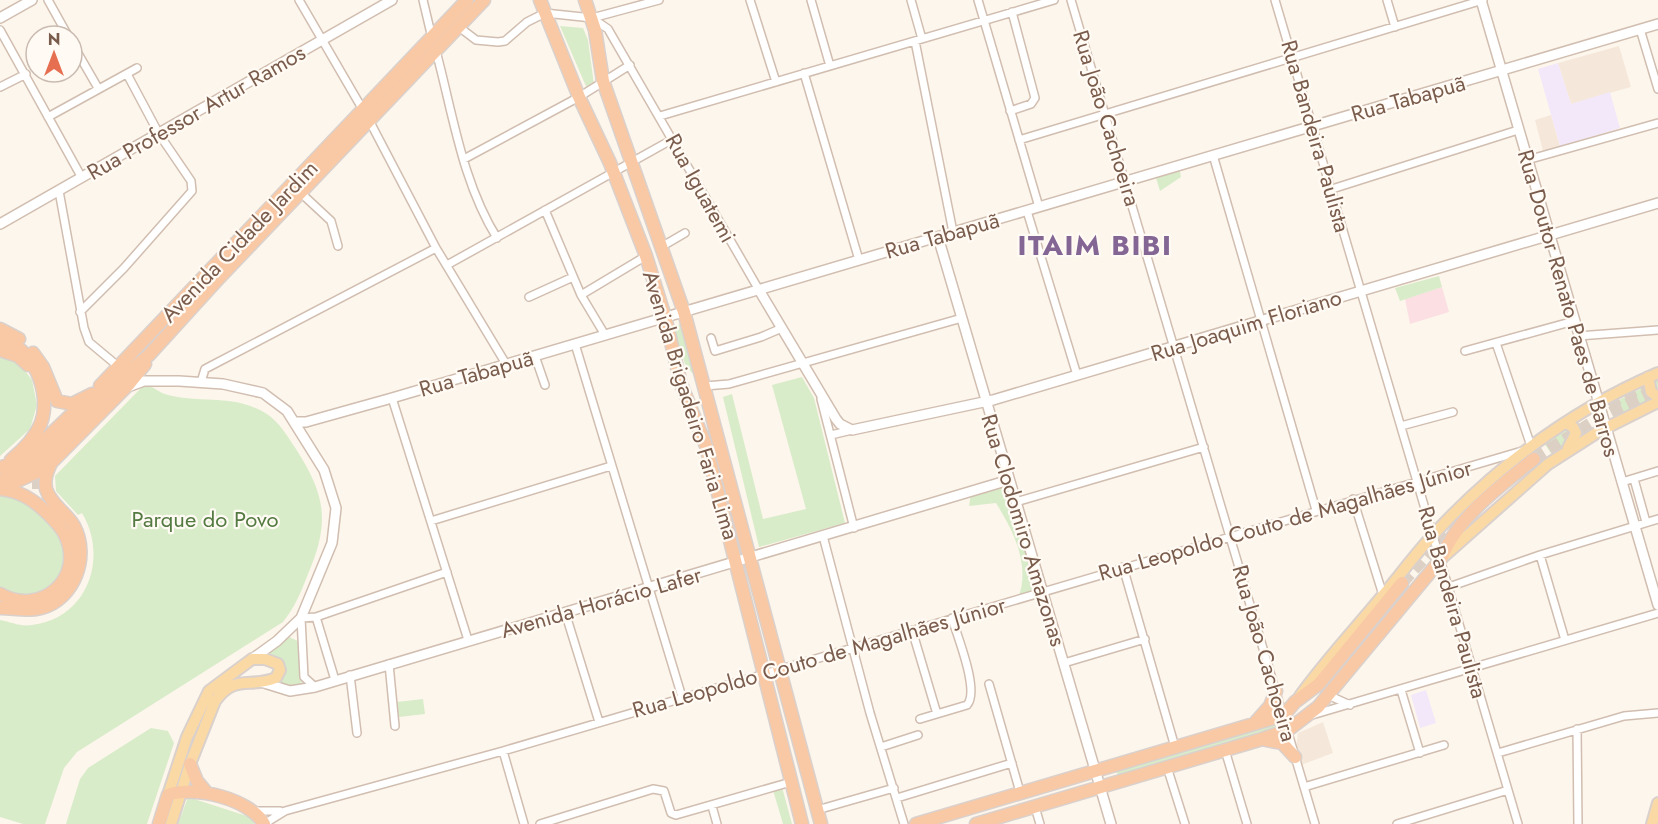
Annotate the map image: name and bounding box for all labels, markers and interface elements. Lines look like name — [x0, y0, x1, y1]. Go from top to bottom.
north arrow — [24, 24, 84, 84]
street label: Rua João Cachoeira — [1065, 26, 1149, 210]
text: N — [48, 28, 60, 51]
street label: Rua Professor Artur Ramos — [81, 36, 311, 188]
street label: Rua Bandeira Paulista — [1273, 36, 1359, 236]
street label: Rua Tabapuã — [1347, 66, 1469, 130]
street label: Rua Iguatemi — [658, 127, 744, 249]
street label: Rua Doutor Renato Paes de Barros — [1510, 146, 1628, 461]
street label: Avenida Cidade Jardim — [153, 153, 325, 329]
street label: Rua Tabapuã — [881, 203, 1003, 267]
district label: ITAIM BIBI — [1018, 225, 1172, 266]
street label: Avenida Brigadeiro Faria Lima — [635, 266, 747, 544]
street label: Rua Joaquim Floriano — [1147, 281, 1345, 369]
street label: Rua Tabapuã — [415, 341, 537, 405]
street label: Rua Clodomiro Amazonas — [973, 410, 1075, 650]
street label: Rua Leopoldo Couto de Magalhães Júnior — [1094, 451, 1476, 589]
street label: Rua Bandeira Paulista — [1410, 502, 1496, 702]
park label: Parque do Povo — [132, 503, 278, 535]
street label: Avenida Horácio Lafer — [497, 558, 706, 646]
street label: Rua João Cachoeira — [1224, 561, 1306, 745]
street label: Rua Leopoldo Couto de Magalhães Júnior — [628, 588, 1010, 726]

